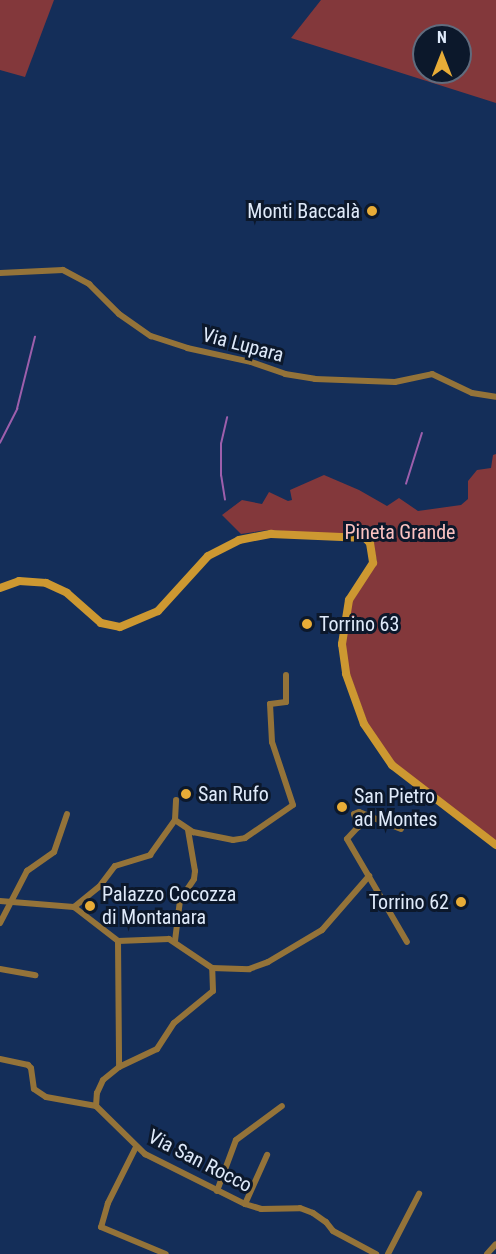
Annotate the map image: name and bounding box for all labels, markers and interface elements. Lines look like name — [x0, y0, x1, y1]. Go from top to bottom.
north arrow — [412, 24, 472, 84]
text: N — [437, 28, 447, 47]
place label: Monti Baccalà — [247, 199, 360, 223]
marker: Monti Baccalà — [365, 204, 379, 218]
street label: Via Lupara — [200, 323, 286, 367]
park label: Pineta Grande — [345, 520, 455, 544]
place label: Torrino 63 — [319, 612, 399, 636]
marker: Torrino 63 — [300, 617, 314, 631]
place label: San Rufo — [198, 782, 269, 806]
place label: San Pietro ad Montes — [354, 784, 437, 831]
marker: San Rufo — [179, 787, 193, 801]
marker: San Pietro ad Montes — [335, 800, 349, 814]
place label: Palazzo Cocozza di Montanara — [102, 882, 236, 929]
place label: Torrino 62 — [369, 890, 449, 914]
marker: Torrino 62 — [454, 895, 468, 909]
marker: Palazzo Cocozza di Montanara — [83, 899, 97, 913]
street label: Via San Rocco — [144, 1125, 256, 1197]

